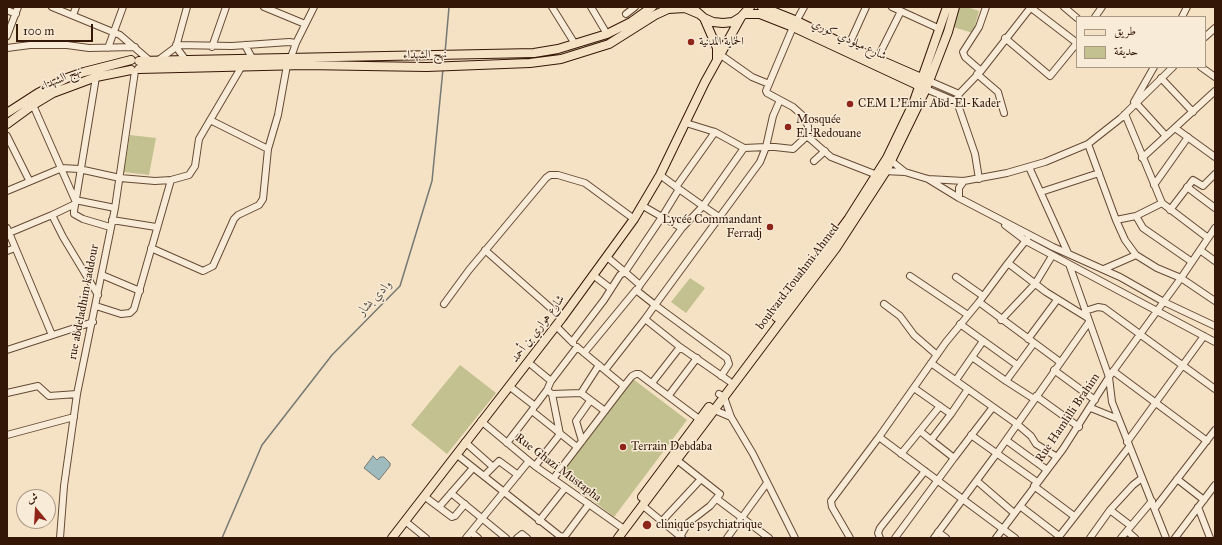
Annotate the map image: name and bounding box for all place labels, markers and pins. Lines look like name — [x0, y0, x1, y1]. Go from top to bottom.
place label: الحماية المدنية — [699, 35, 744, 49]
marker: الحماية المدنية — [686, 37, 696, 47]
place label: CEM L'Emir Abd-El-Kader — [858, 97, 1000, 111]
marker: CEM L'Emir Abd-El-Kader — [845, 99, 855, 109]
place label: Mosquée El-Redouane — [796, 113, 861, 141]
marker: Mosquée El-Redouane — [783, 122, 793, 132]
place label: Lycée Commandant Ferradj — [662, 213, 762, 241]
marker: Lycée Commandant Ferradj — [765, 222, 775, 232]
place label: Terrain Debdaba — [631, 440, 712, 454]
marker: Terrain Debdaba — [618, 442, 628, 452]
place label: clinique psychiatrique — [656, 518, 762, 532]
marker: clinique psychiatrique — [641, 519, 653, 531]

